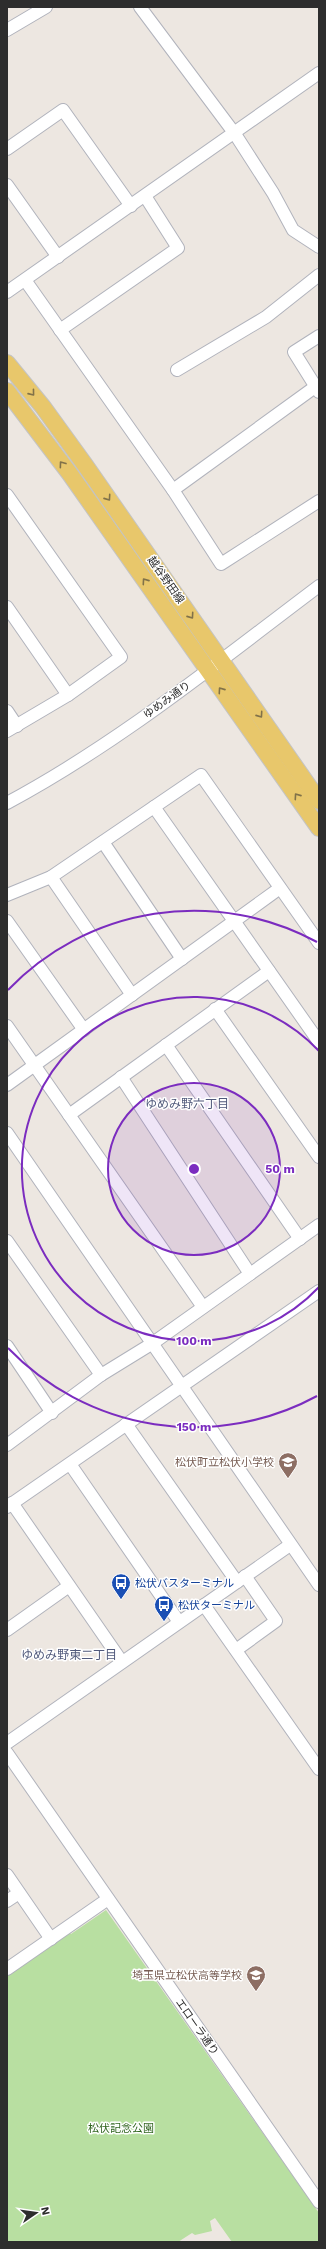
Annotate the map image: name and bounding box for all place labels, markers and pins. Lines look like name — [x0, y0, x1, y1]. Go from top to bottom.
centre of rings — [187, 1162, 201, 1176]
school or university icon: 松伏町立松伏小学校 — [277, 1451, 299, 1479]
place label: 松伏町立松伏小学校 — [175, 1456, 274, 1469]
bus stop icon: 松伏バスターミナル — [110, 1572, 132, 1600]
place label: 松伏バスターミナル — [135, 1577, 234, 1590]
bus stop icon: 松伏ターミナル — [153, 1594, 175, 1622]
place label: 松伏ターミナル — [178, 1599, 255, 1612]
school or university icon: 埼玉県立松伏高等学校 — [245, 1964, 267, 1992]
place label: 埼玉県立松伏高等学校 — [132, 1969, 242, 1982]

